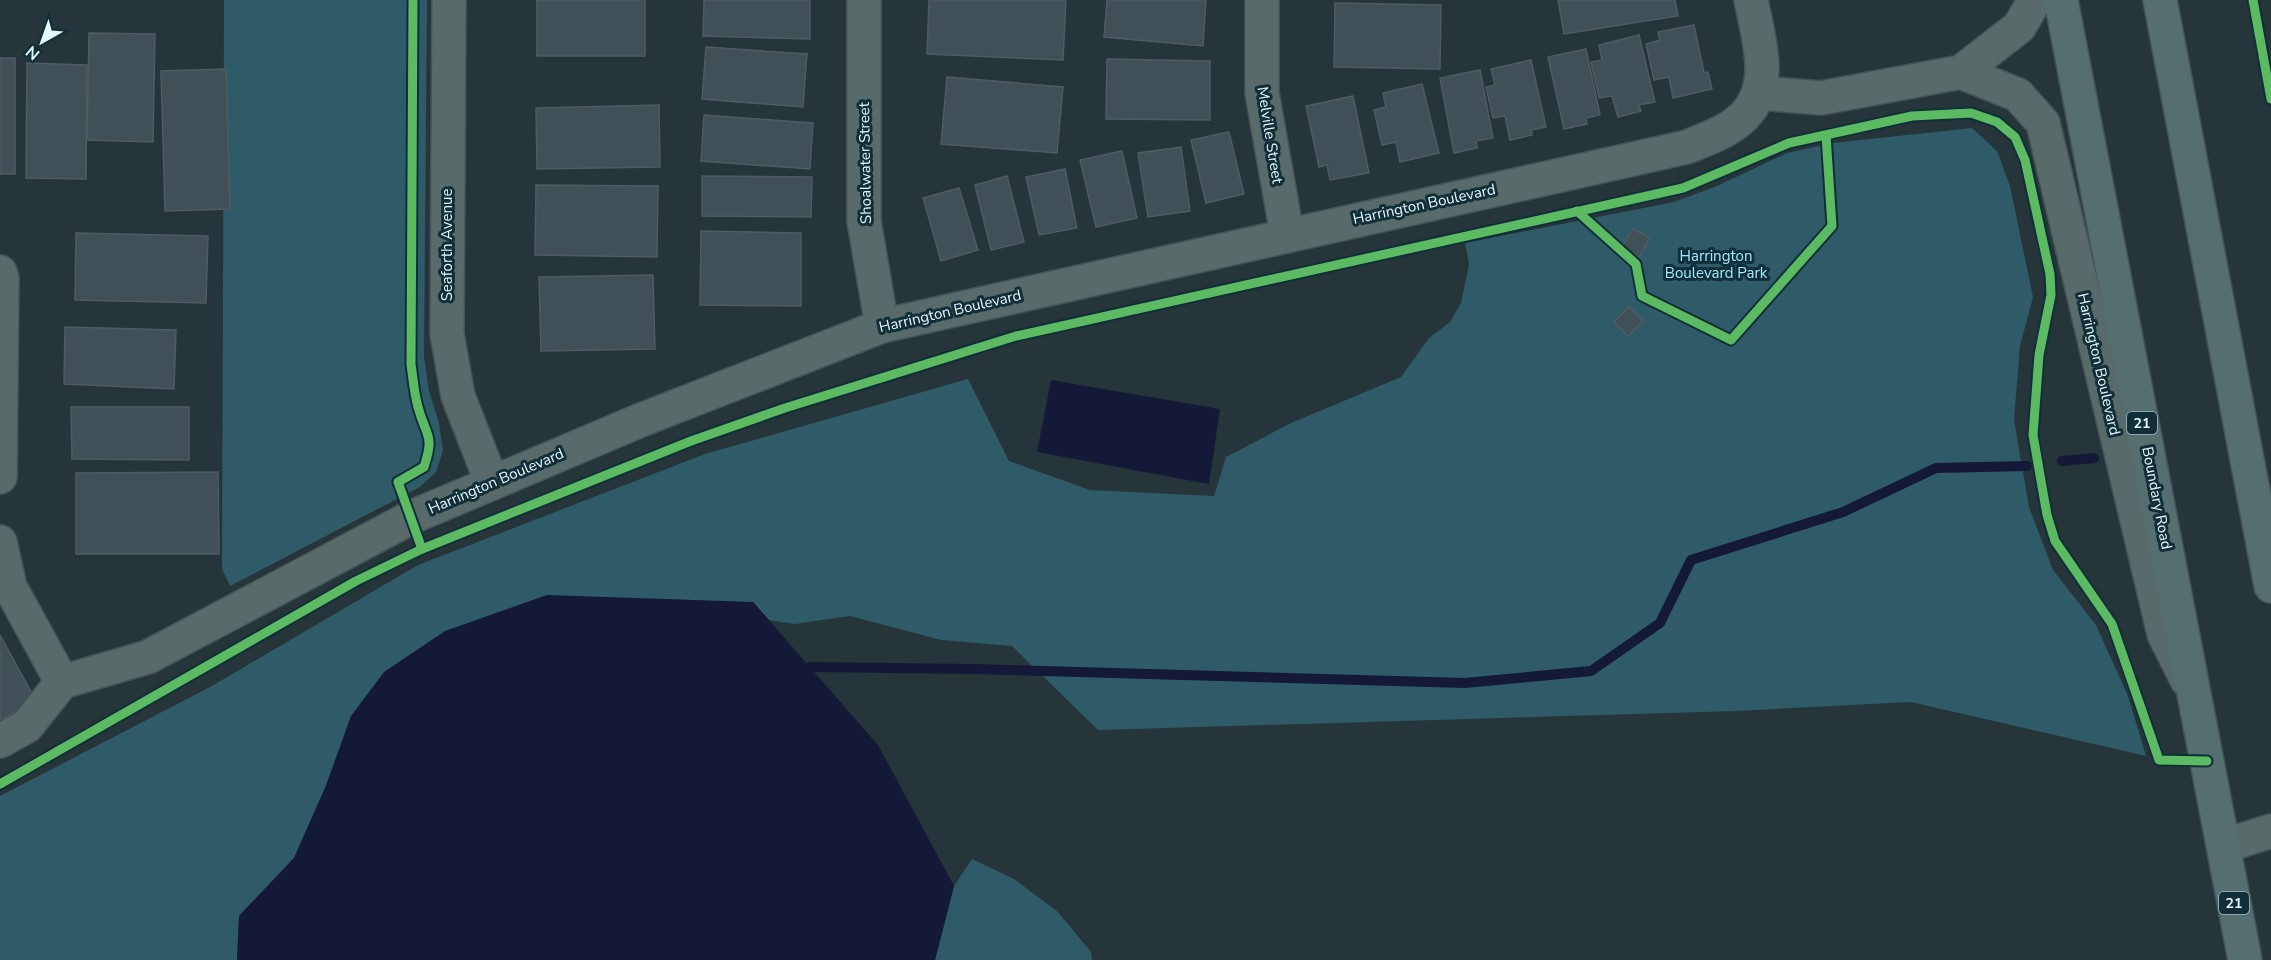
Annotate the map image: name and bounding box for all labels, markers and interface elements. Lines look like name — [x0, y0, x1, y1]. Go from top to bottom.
north arrow — [12, 12, 72, 72]
text: N — [21, 40, 45, 65]
street label: Melville Street — [1252, 85, 1288, 186]
street label: Shoalwater Street — [854, 101, 876, 224]
street label: Harrington Boulevard — [1351, 179, 1497, 229]
street label: Seaforth Avenue — [437, 189, 457, 301]
park label: Harrington Boulevard Park — [1665, 246, 1768, 283]
street label: Harrington Boulevard — [877, 285, 1023, 337]
street label: Harrington Boulevard — [2073, 291, 2125, 437]
road number: 21 — [2127, 412, 2157, 434]
street label: Harrington Boulevard — [425, 443, 567, 519]
street label: Boundary Road — [2137, 445, 2177, 551]
road number: 21 — [2219, 892, 2249, 914]

